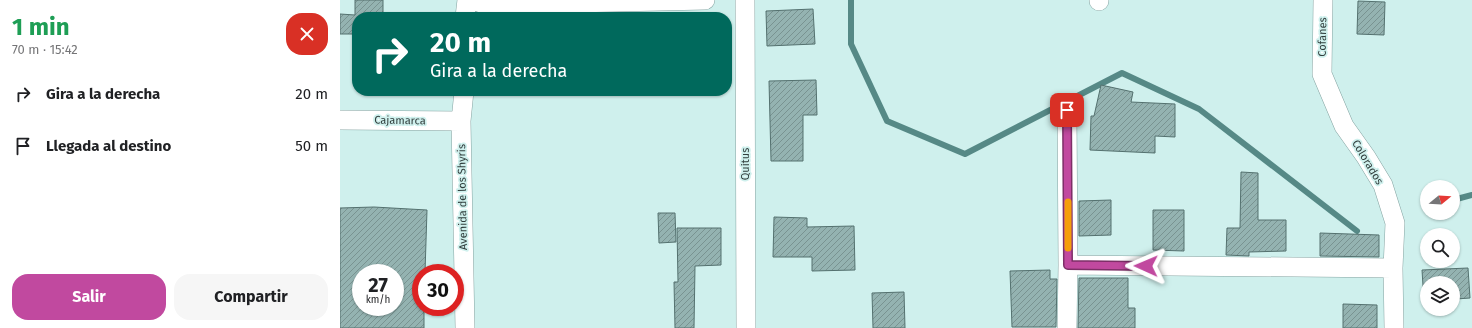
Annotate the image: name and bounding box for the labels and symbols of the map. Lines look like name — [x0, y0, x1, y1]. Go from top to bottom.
street label: Cofanes — [1316, 17, 1329, 57]
pin — [1050, 93, 1084, 127]
street label: Cajamarca — [374, 114, 426, 127]
street label: Colorados — [1349, 138, 1386, 187]
street label: Avenida de los Shyris — [455, 144, 470, 250]
street label: Quitus — [739, 148, 752, 180]
north arrow — [1420, 180, 1460, 220]
position arrow — [1125, 245, 1167, 287]
speed limit sign: 30 — [412, 264, 464, 316]

